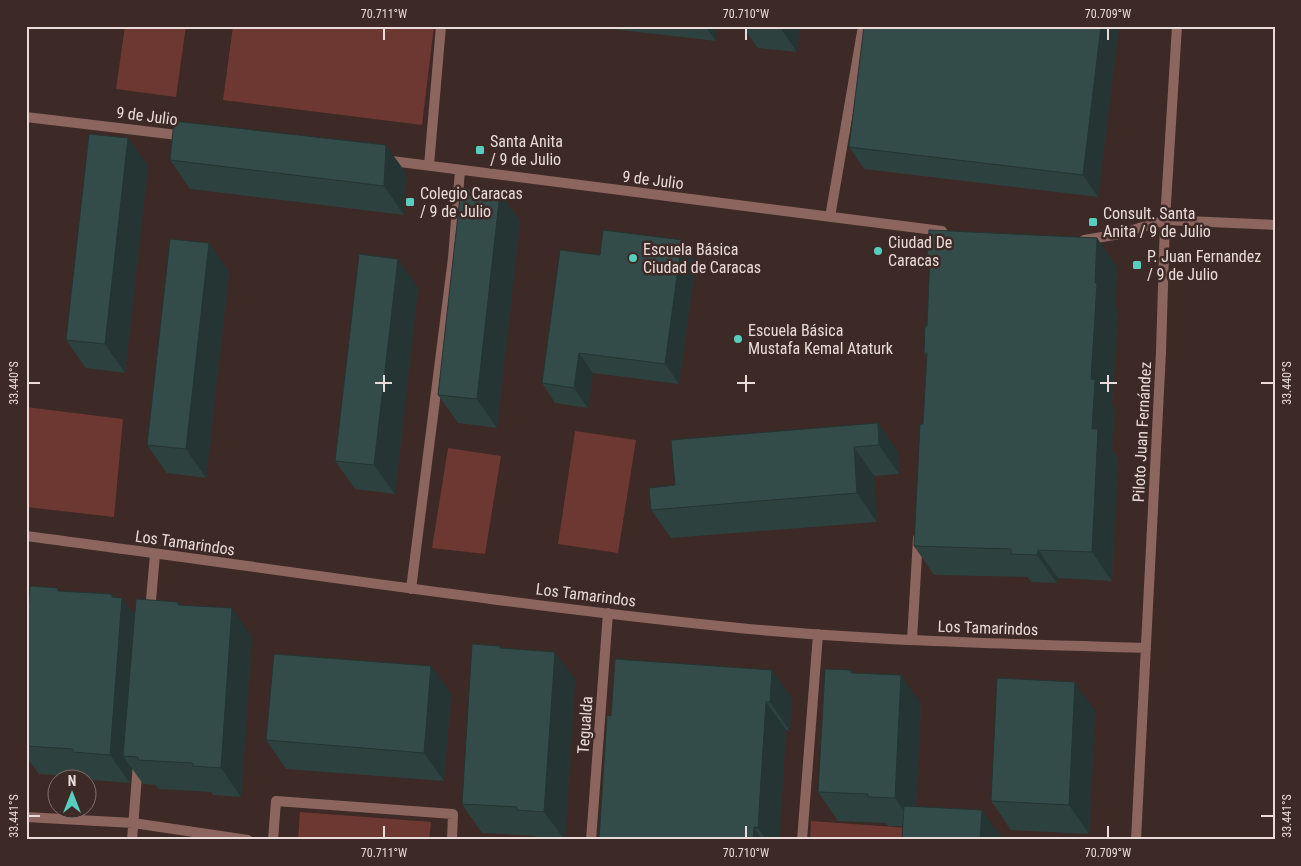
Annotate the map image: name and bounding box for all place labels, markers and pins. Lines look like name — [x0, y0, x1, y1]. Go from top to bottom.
place label: Santa Anita / 9 de Julio — [490, 132, 563, 169]
marker: Santa Anita / 9 de Julio — [474, 144, 486, 156]
place label: Colegio Caracas / 9 de Julio — [420, 184, 523, 221]
marker: Colegio Caracas / 9 de Julio — [404, 196, 416, 208]
place label: Consult. Santa Anita / 9 de Julio — [1103, 204, 1211, 241]
marker: Consult. Santa Anita / 9 de Julio — [1087, 216, 1099, 228]
place label: Ciudad De Caracas — [888, 233, 952, 270]
place label: Escuela Básica Ciudad de Caracas — [643, 240, 761, 277]
marker: Ciudad De Caracas — [872, 245, 884, 257]
place label: P. Juan Fernandez / 9 de Julio — [1147, 247, 1261, 284]
marker: Escuela Básica Ciudad de Caracas — [627, 252, 639, 264]
marker: P. Juan Fernandez / 9 de Julio — [1131, 259, 1143, 271]
place label: Escuela Básica Mustafa Kemal Ataturk — [748, 321, 894, 358]
marker: Escuela Básica Mustafa Kemal Ataturk — [732, 333, 744, 345]

